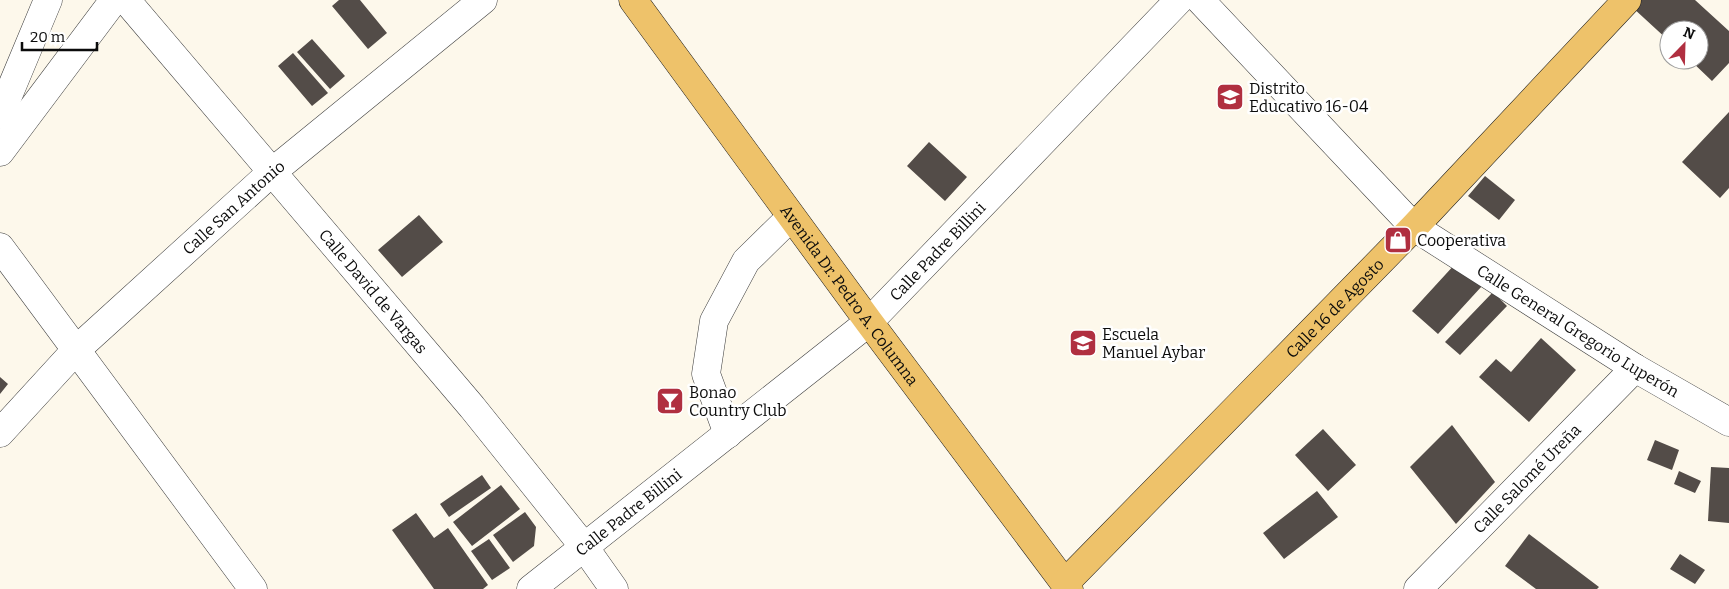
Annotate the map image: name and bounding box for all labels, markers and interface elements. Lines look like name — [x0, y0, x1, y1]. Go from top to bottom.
scale bar — [22, 20, 98, 52]
north arrow — [1659, 20, 1709, 70]
text: N — [1681, 24, 1697, 44]
text: 20 m — [30, 28, 66, 46]
place label: Distrito Educativo 16-04 — [1249, 79, 1369, 116]
school or university icon: Distrito Educativo 16-04 — [1215, 82, 1245, 112]
street label: Calle San Antonio — [179, 157, 289, 259]
street label: Calle Padre Billini — [886, 198, 990, 305]
street label: Avenida Dr. Pedro A. Columna — [776, 201, 922, 390]
street label: Calle David de Vargas — [315, 225, 431, 357]
shop icon: Cooperativa — [1383, 225, 1413, 255]
place label: Cooperativa — [1417, 231, 1506, 250]
street label: Calle 16 de Agosto — [1282, 255, 1388, 362]
street label: Calle General Gregorio Luperón — [1473, 261, 1682, 401]
place label: Escuela Manuel Aybar — [1102, 325, 1205, 362]
school or university icon: Escuela Manuel Aybar — [1068, 328, 1098, 358]
place label: Bonao Country Club — [689, 383, 787, 420]
bar icon: Bonao Country Club — [655, 386, 685, 416]
street label: Calle Salomé Ureña — [1469, 420, 1585, 537]
street label: Calle Padre Billini — [572, 465, 686, 560]

